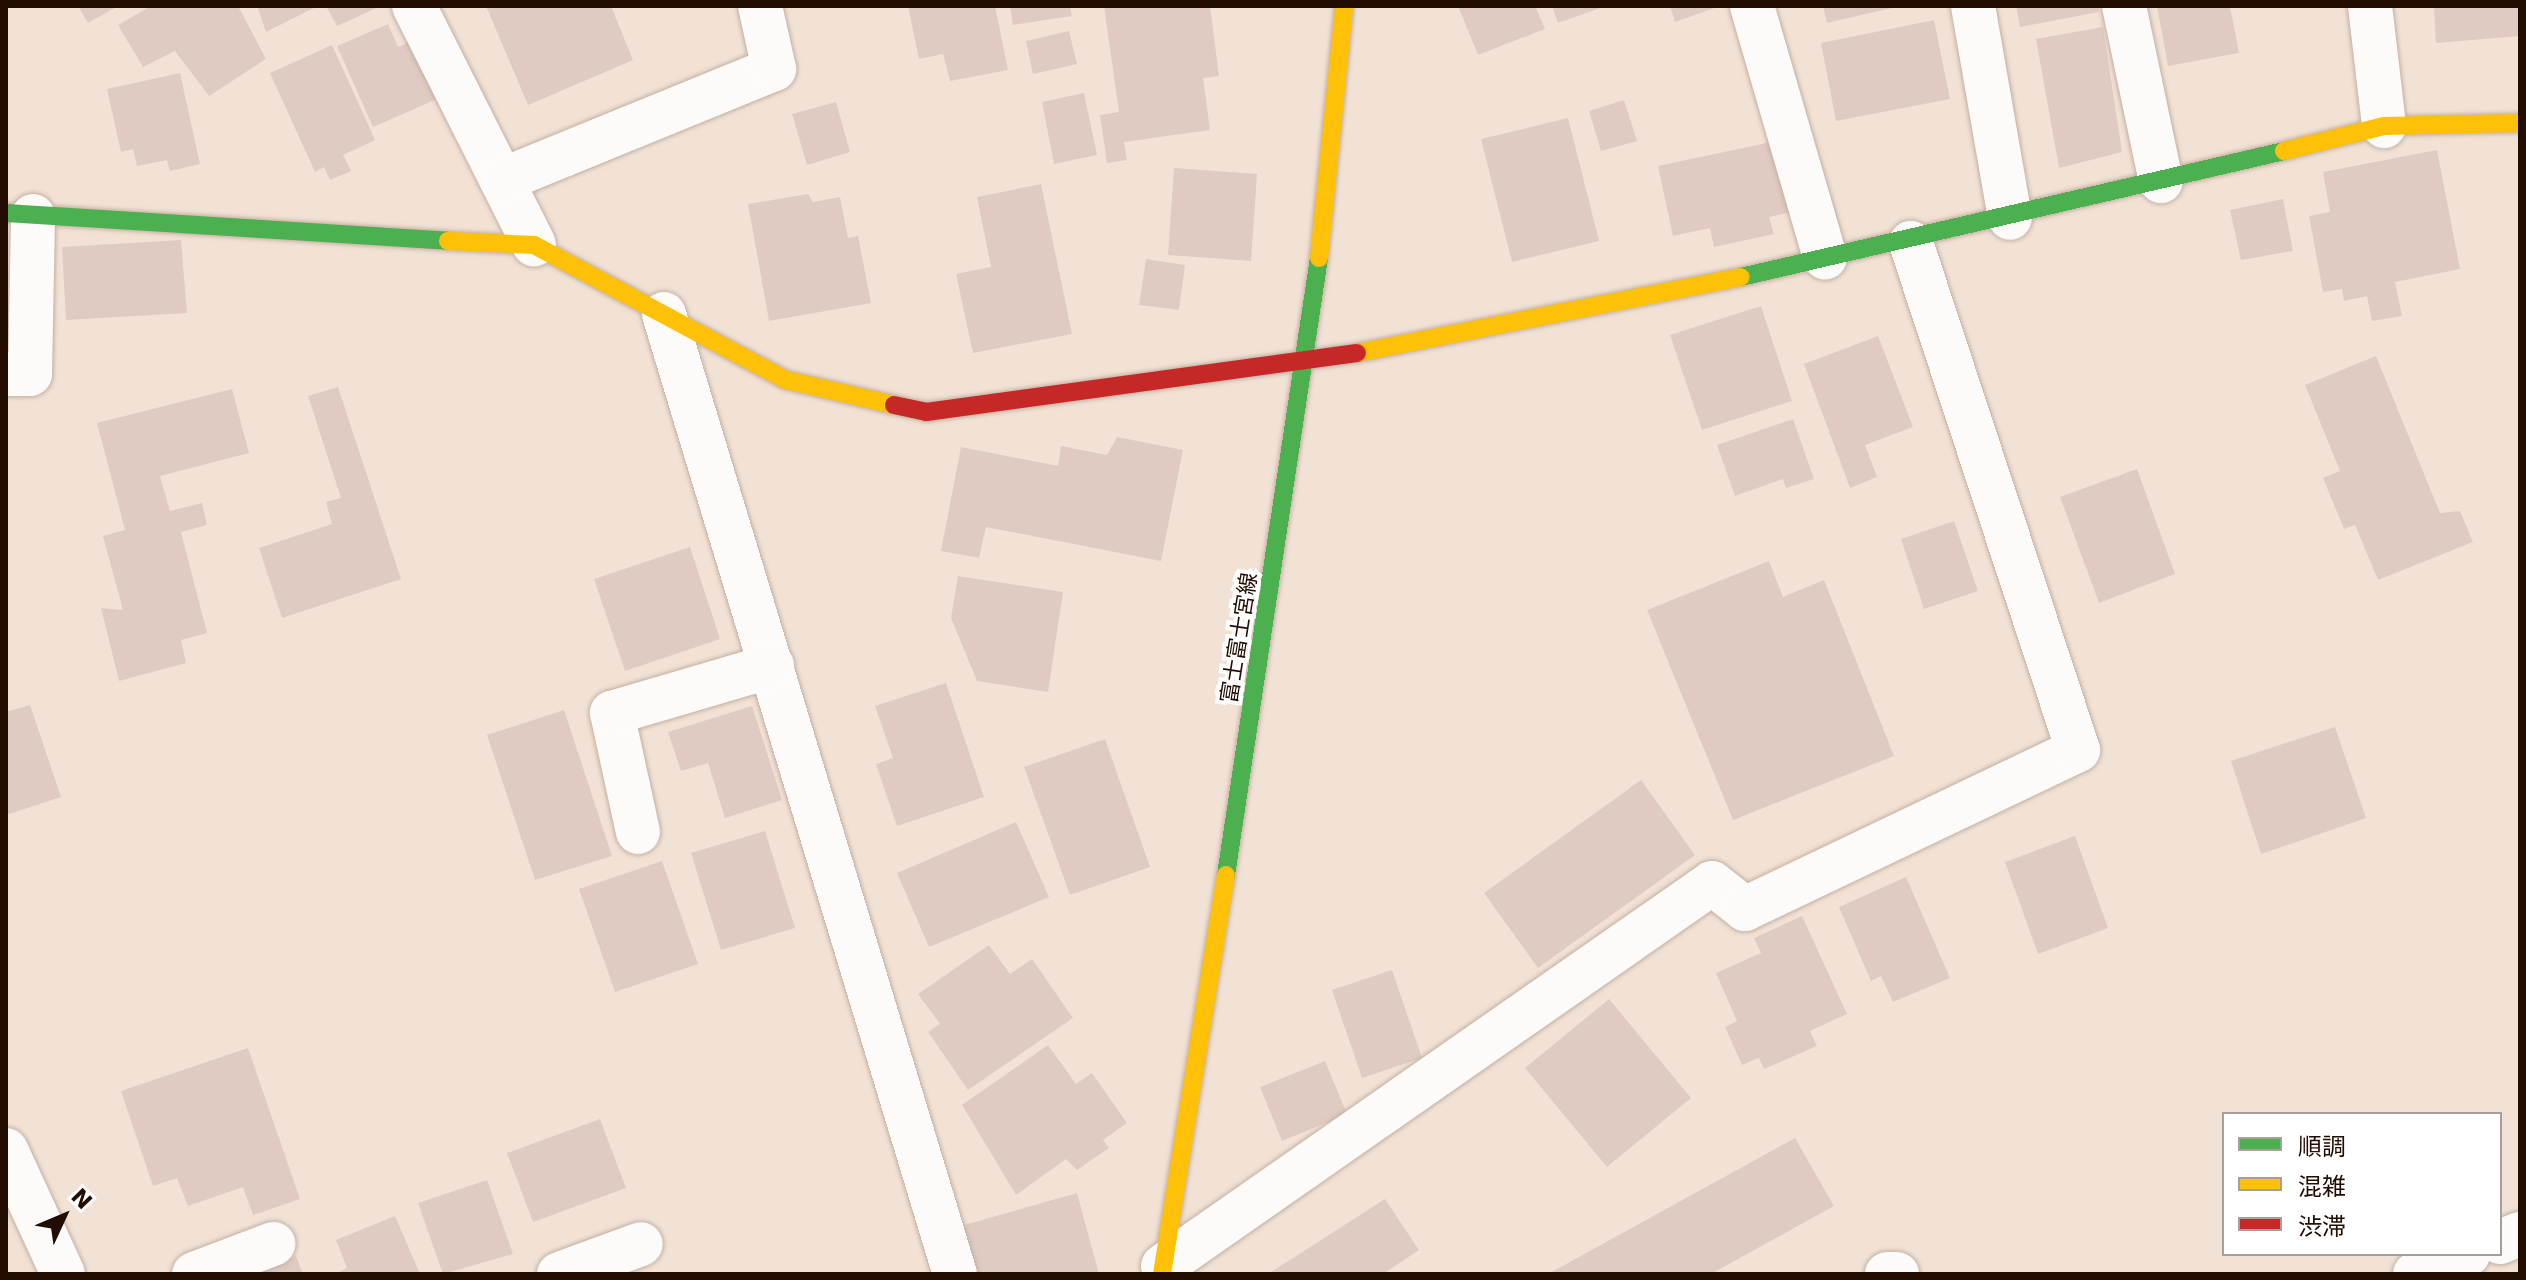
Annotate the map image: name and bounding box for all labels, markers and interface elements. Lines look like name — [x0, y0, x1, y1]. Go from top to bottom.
street label: 富士富士宮線 — [1216, 571, 1262, 705]
legend — [2222, 1112, 2502, 1256]
text: 順調 — [2298, 1133, 2346, 1161]
text: 混雑 — [2298, 1173, 2346, 1201]
north arrow — [24, 1176, 104, 1256]
text: N — [66, 1184, 97, 1214]
text: 渋滞 — [2298, 1213, 2346, 1241]

